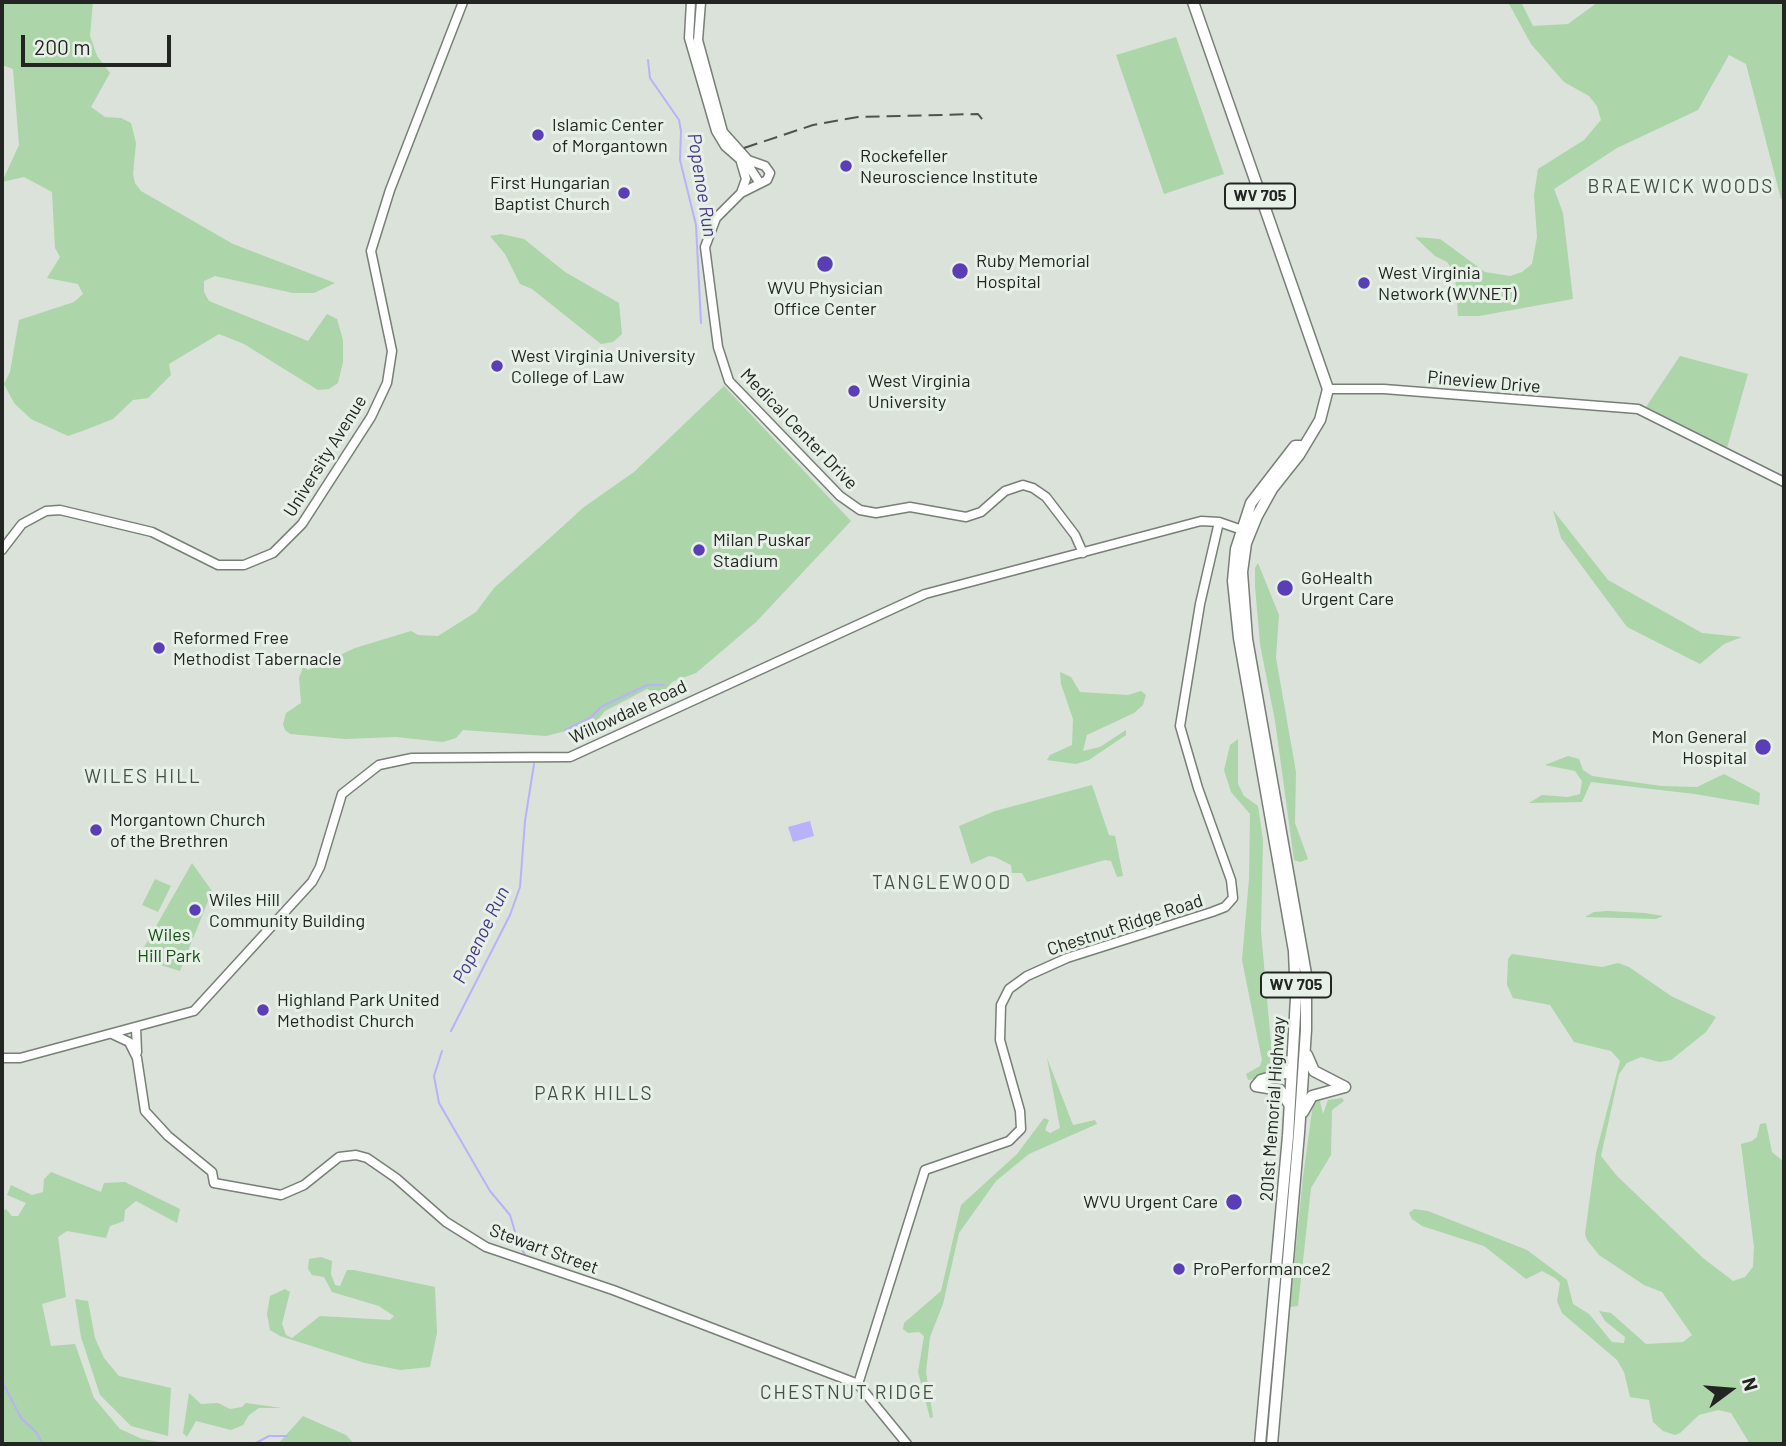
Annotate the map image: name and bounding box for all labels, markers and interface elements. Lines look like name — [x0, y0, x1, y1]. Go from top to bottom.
scale bar — [24, 21, 175, 65]
text: 200 m — [34, 34, 91, 59]
place label: Islamic Center of Morgantown — [552, 114, 668, 156]
marker: Islamic Center of Morgantown — [530, 127, 546, 143]
water label: Popenoe Run — [683, 131, 721, 239]
place label: Rockefeller Neuroscience Institute — [860, 145, 1038, 188]
marker: Rockefeller Neuroscience Institute — [838, 158, 854, 174]
place label: First Hungarian Baptist Church — [490, 172, 610, 214]
district label: BRAEWICK WOODS — [1589, 176, 1773, 198]
road number: WV 705 — [1225, 184, 1295, 208]
marker: First Hungarian Baptist Church — [616, 185, 632, 201]
place label: Ruby Memorial Hospital — [976, 250, 1090, 292]
marker: WVU Physician Office Center — [815, 254, 835, 274]
marker: Ruby Memorial Hospital — [950, 261, 970, 281]
place label: West Virginia Network (WVNET) — [1378, 262, 1516, 304]
marker: West Virginia Network (WVNET) — [1356, 275, 1372, 291]
place label: WVU Physician Office Center — [767, 277, 883, 320]
place label: West Virginia University College of Law — [511, 345, 695, 388]
marker: West Virginia University College of Law — [489, 358, 505, 374]
street label: Medical Center Drive — [736, 364, 862, 494]
street label: Pineview Drive — [1427, 366, 1541, 398]
place label: West Virginia University — [868, 370, 970, 412]
marker: West Virginia University — [846, 383, 862, 399]
street label: University Avenue — [279, 391, 371, 521]
place label: Milan Puskar Stadium — [713, 529, 811, 572]
marker: Milan Puskar Stadium — [691, 542, 707, 558]
place label: GoHealth Urgent Care — [1301, 567, 1394, 610]
marker: GoHealth Urgent Care — [1275, 578, 1295, 598]
place label: Reformed Free Methodist Tabernacle — [173, 627, 341, 670]
marker: Reformed Free Methodist Tabernacle — [151, 640, 167, 656]
street label: Willowdale Road — [566, 675, 690, 749]
place label: Mon General Hospital — [1651, 726, 1747, 768]
marker: Mon General Hospital — [1753, 737, 1773, 757]
district label: WILES HILL — [85, 766, 201, 788]
place label: Morgantown Church of the Brethren — [110, 809, 265, 852]
marker: Morgantown Church of the Brethren — [88, 822, 104, 838]
district label: TANGLEWOOD — [873, 872, 1011, 894]
water label: Popenoe Run — [448, 883, 514, 987]
place label: Wiles Hill Community Building — [209, 889, 365, 932]
street label: Chestnut Ridge Road — [1044, 890, 1206, 960]
marker: Wiles Hill Community Building — [187, 902, 203, 918]
park label: Wiles Hill Park — [137, 924, 201, 967]
road number: WV 705 — [1261, 973, 1331, 998]
place label: Highland Park United Methodist Church — [277, 989, 440, 1032]
marker: Highland Park United Methodist Church — [255, 1002, 271, 1018]
street label: 201st Memorial Highway — [1256, 1016, 1290, 1202]
district label: PARK HILLS — [536, 1083, 652, 1105]
place label: WVU Urgent Care — [1083, 1191, 1218, 1213]
marker: WVU Urgent Care — [1224, 1192, 1244, 1212]
street label: Stewart Street — [487, 1219, 601, 1279]
place label: ProPerformance2 — [1193, 1258, 1331, 1280]
marker: ProPerformance2 — [1171, 1261, 1187, 1277]
north arrow — [1695, 1355, 1765, 1425]
text: N — [1738, 1375, 1763, 1393]
district label: CHESTNUT RIDGE — [762, 1382, 934, 1404]

